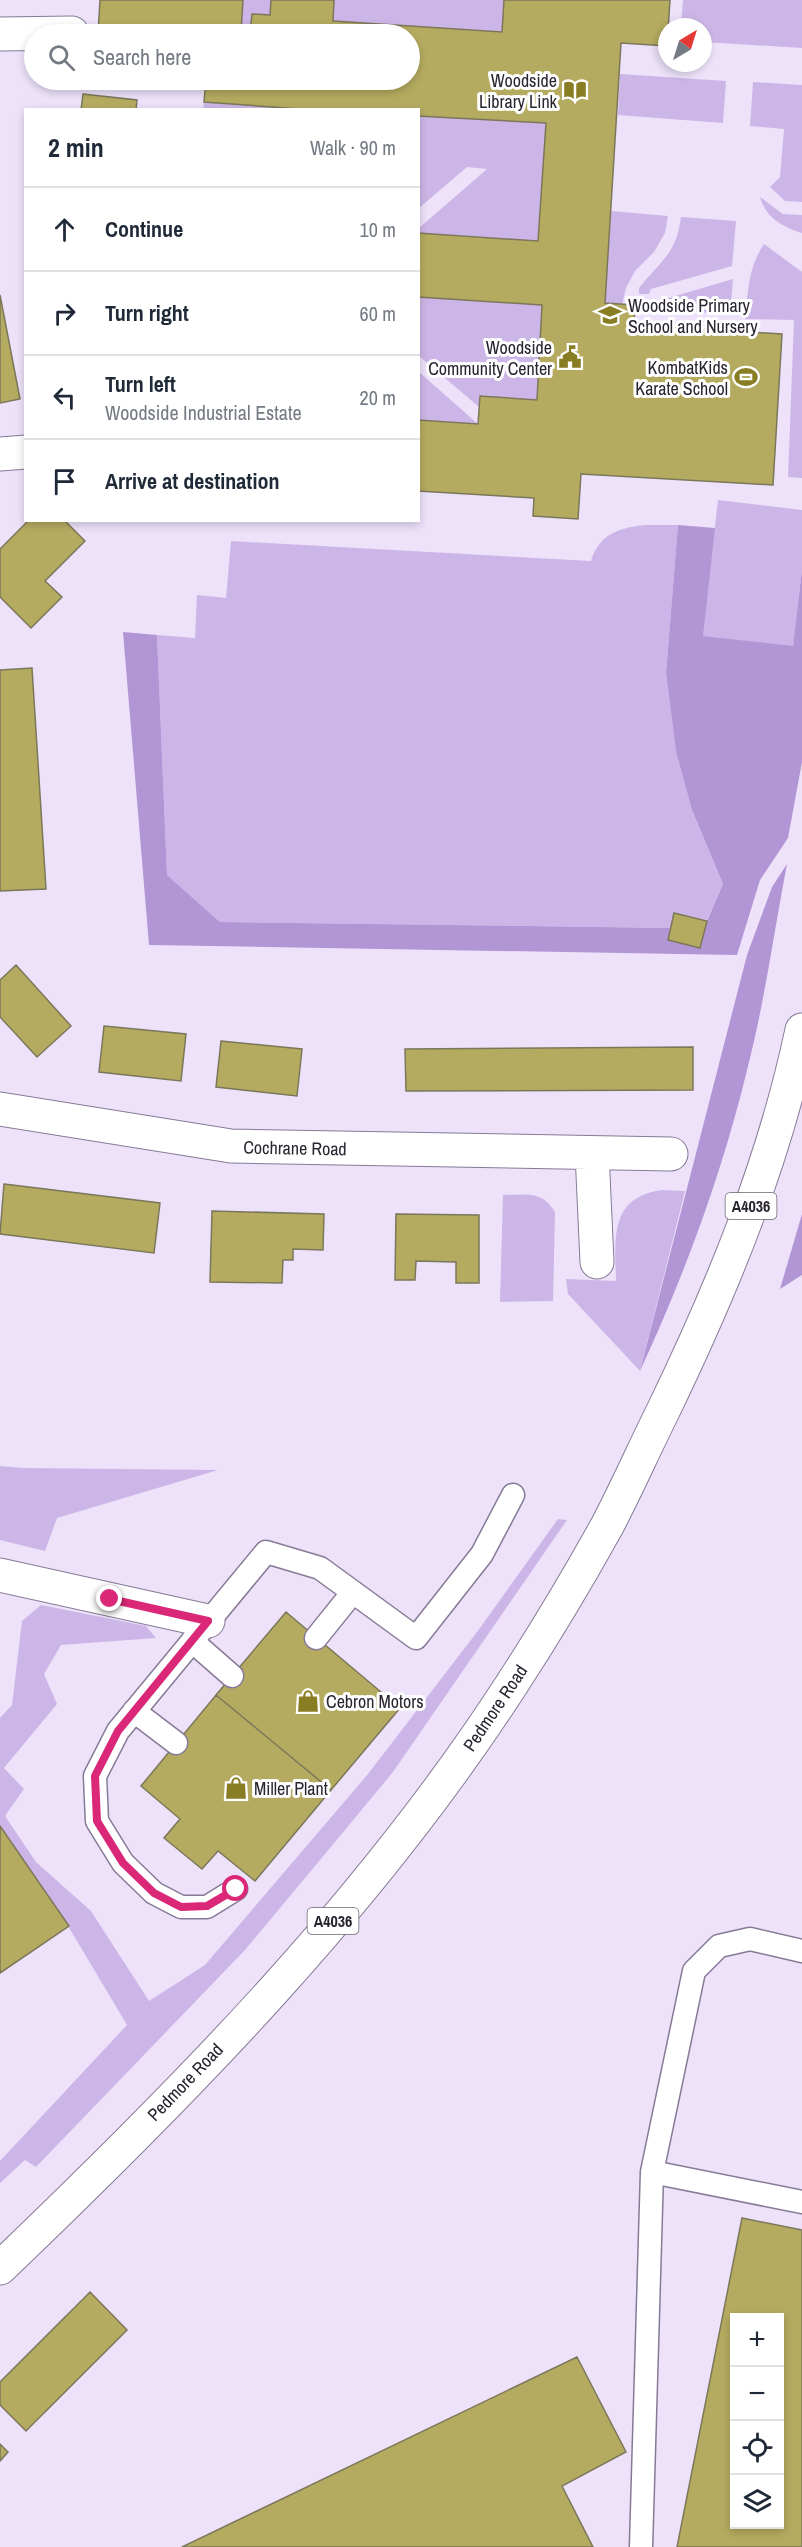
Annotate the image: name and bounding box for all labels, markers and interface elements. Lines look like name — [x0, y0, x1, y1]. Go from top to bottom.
north arrow — [658, 18, 712, 72]
search box — [24, 24, 420, 90]
icon: search — [45, 41, 78, 74]
text: Search here — [93, 42, 191, 72]
place label: Woodside Library Link — [479, 68, 558, 114]
library icon: Woodside Library Link — [562, 77, 588, 103]
text: 2 min — [48, 130, 104, 165]
text: Walk · 90 m — [310, 134, 396, 161]
icon: ahead — [48, 213, 81, 246]
text: Continue — [105, 214, 183, 244]
text: 10 m — [360, 216, 396, 243]
place label: Woodside Primary School and Nursery — [628, 293, 758, 339]
icon: right — [48, 297, 81, 330]
text: Turn right — [105, 298, 189, 328]
text: 60 m — [360, 300, 396, 327]
school or university icon: Woodside Primary School and Nursery — [597, 302, 623, 328]
place label: Woodside Community Center — [428, 335, 552, 381]
public building icon: Woodside Community Center — [557, 344, 583, 370]
place label: KombatKids Karate School — [635, 355, 728, 401]
sports icon: KombatKids Karate School — [733, 364, 759, 390]
text: Turn left — [105, 369, 176, 399]
icon: left — [48, 381, 81, 414]
text: 20 m — [360, 384, 396, 411]
text: Woodside Industrial Estate — [105, 399, 302, 426]
icon: arrive — [48, 465, 81, 498]
text: Arrive at destination — [105, 466, 279, 496]
street label: Cochrane Road — [243, 1135, 347, 1161]
road number: A4036 — [726, 1193, 777, 1219]
route end — [96, 1585, 122, 1611]
street label: Pedmore Road — [457, 1660, 533, 1756]
shop icon: Cebron Motors — [295, 1688, 321, 1714]
place label: Cebron Motors — [326, 1689, 424, 1714]
shop icon: Miller Plant — [223, 1775, 249, 1801]
place label: Miller Plant — [254, 1776, 328, 1801]
route start — [222, 1875, 248, 1901]
road number: A4036 — [308, 1908, 358, 1934]
street label: Pedmore Road — [142, 2038, 228, 2126]
map controls — [730, 2313, 784, 2529]
button: + — [730, 2313, 784, 2367]
button: − — [730, 2367, 784, 2421]
button: locate — [730, 2421, 784, 2475]
button: layers — [730, 2475, 784, 2529]

